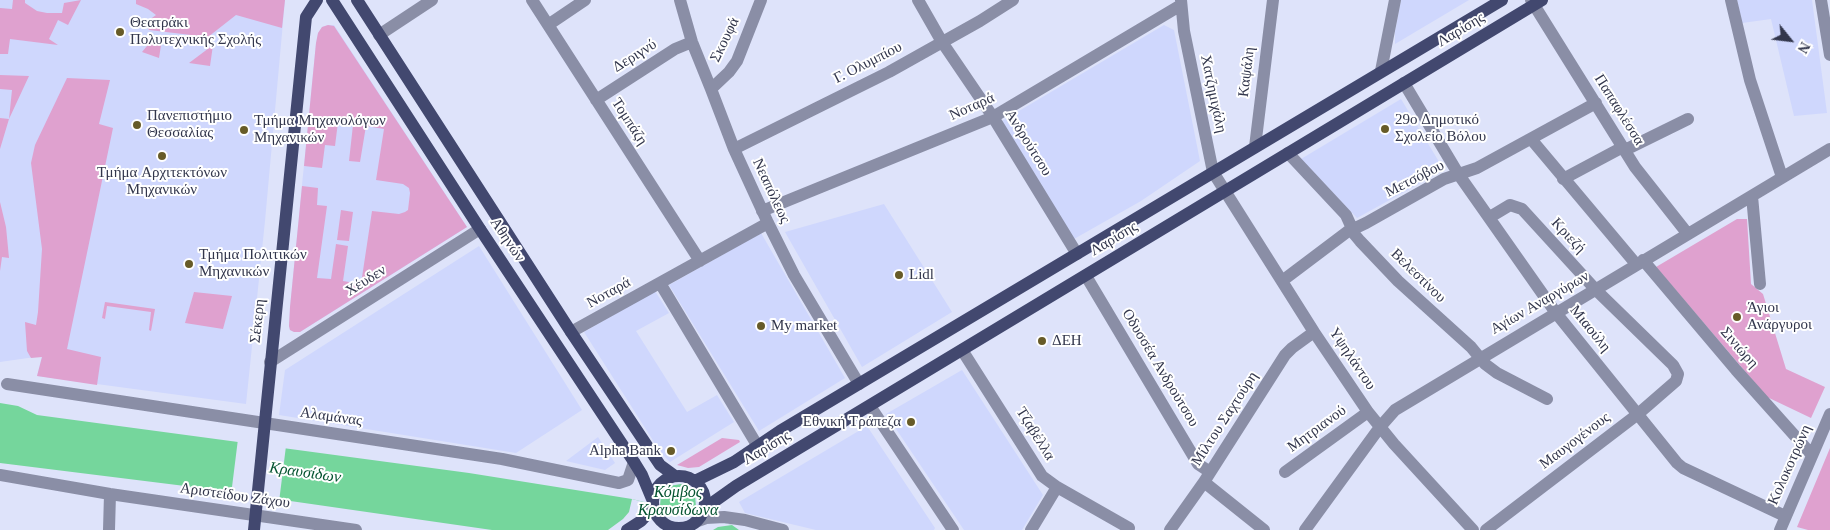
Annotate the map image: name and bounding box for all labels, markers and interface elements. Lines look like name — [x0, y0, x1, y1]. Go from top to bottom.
street label: Λαρίσης — [1434, 9, 1488, 51]
place label: Θεατράκι Πολυτεχνικής Σχολής — [130, 14, 261, 49]
street label: Σκουφά — [707, 15, 743, 65]
north arrow — [1765, 15, 1815, 65]
marker: Θεατράκι Πολυτεχνικής Σχολής — [114, 26, 126, 38]
street label: Δεριγνύ — [610, 36, 660, 76]
street label: Γ. Ολυμπίου — [831, 38, 905, 88]
text: N — [1795, 39, 1813, 56]
street label: Καψάλη — [1235, 46, 1259, 98]
street label: Χατζημιχάλη — [1196, 53, 1230, 135]
street label: Παπαφλέσσα — [1590, 71, 1648, 149]
street label: Νοταρά — [947, 89, 997, 125]
street label: Τομπάζη — [607, 95, 651, 149]
street label: Ανδρούτσου — [1000, 106, 1056, 180]
place label: Πανεπιστήμιο Θεσσαλίας — [147, 107, 232, 142]
place label: 29ο Δημοτικό Σχολείο Βόλου — [1395, 111, 1486, 146]
place label: Τμήμα Μηχανολόγων Μηχανικών — [254, 112, 386, 147]
marker: Πανεπιστήμιο Θεσσαλίας — [131, 119, 143, 131]
marker: 29ο Δημοτικό Σχολείο Βόλου — [1379, 123, 1391, 135]
marker: Τμήμα Μηχανολόγων Μηχανικών — [238, 124, 250, 136]
marker: Τμήμα Αρχιτεκτόνων Μηχανικών — [156, 150, 168, 162]
street label: Νεαπόλεως — [748, 156, 794, 226]
street label: Μετσόβου — [1382, 156, 1448, 202]
place label: Τμήμα Αρχιτεκτόνων Μηχανικών — [97, 164, 227, 199]
street label: Κριεζή — [1547, 214, 1589, 258]
street label: Αθηνών — [486, 215, 528, 265]
street label: Λαρίσης — [1087, 218, 1141, 260]
street label: Βελεστίνου — [1387, 245, 1449, 307]
place label: Τμήμα Πολιτικών Μηχανικών — [199, 246, 307, 281]
marker: Τμήμα Πολιτικών Μηχανικών — [183, 258, 195, 270]
street label: Χέυδεν — [342, 262, 390, 300]
place label: Lidl — [909, 266, 934, 284]
street label: Αγίων Αναργύρων — [1487, 267, 1593, 339]
marker: Lidl — [893, 269, 905, 281]
street label: Νοταρά — [584, 274, 634, 312]
street label: Σέκερη — [247, 298, 269, 344]
place label: Άγιοι Ανάργυροι — [1747, 299, 1812, 334]
street label: Μιαούλη — [1566, 302, 1614, 356]
street label: Οδυσσέα Ανδρούτσου — [1118, 306, 1202, 430]
marker: Άγιοι Ανάργυροι — [1731, 311, 1743, 323]
place label: My market — [771, 317, 837, 335]
marker: My market — [755, 320, 767, 332]
street label: Σινιώρη — [1716, 324, 1762, 372]
street label: Υψηλάντου — [1325, 325, 1379, 393]
place label: ΔΕΗ — [1052, 332, 1082, 350]
marker: ΔΕΗ — [1036, 335, 1048, 347]
street label: Μίλτου Σαχτούρη — [1188, 368, 1262, 470]
street label: Μητριανού — [1284, 402, 1350, 456]
street label: Αλαμάνας — [299, 404, 363, 430]
street label: Τζαβέλλα — [1012, 404, 1058, 464]
street label: Μαυγογένους — [1536, 409, 1614, 473]
place label: Εθνική Τράπεζα — [803, 413, 901, 431]
marker: Εθνική Τράπεζα — [905, 416, 917, 428]
street label: Κολοκοτρώνη — [1764, 422, 1816, 508]
street label: Λαρίσης — [740, 427, 794, 469]
place label: Alpha Bank — [589, 442, 661, 460]
marker: Alpha Bank — [665, 445, 677, 457]
water label: Κραυσίδων — [268, 458, 342, 488]
street label: Αριστείδου Ζάχου — [179, 479, 291, 513]
water label: Κόμβος Κραυσίδωνα — [638, 483, 718, 521]

